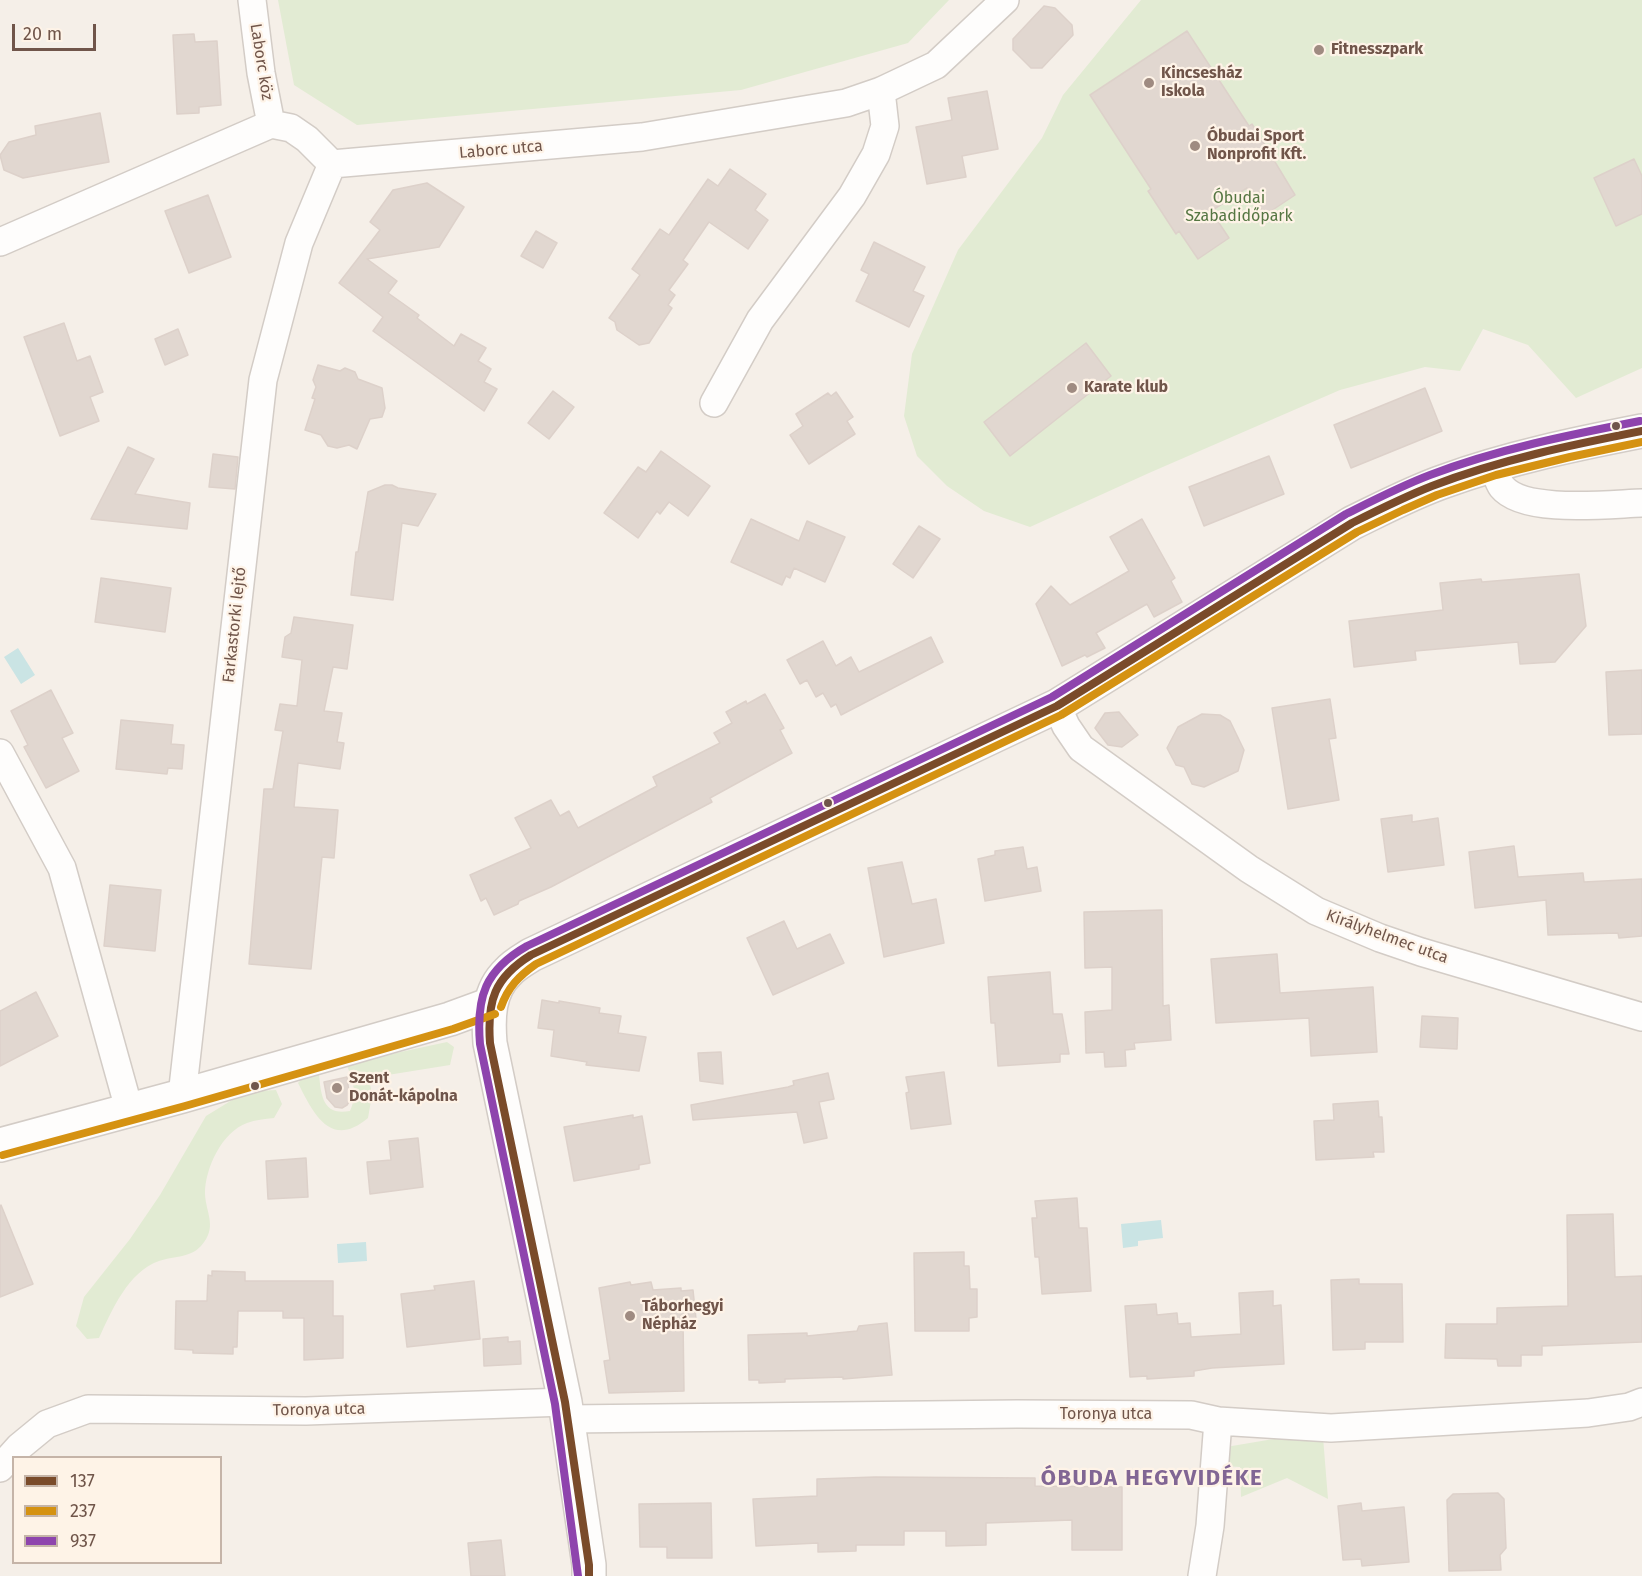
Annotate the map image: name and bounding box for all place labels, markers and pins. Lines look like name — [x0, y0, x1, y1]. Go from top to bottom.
place label: Fitnesszpark — [1331, 40, 1423, 60]
marker: Fitnesszpark — [1312, 43, 1326, 57]
place label: Kincsesház Iskola — [1161, 64, 1242, 102]
marker: Kincsesház Iskola — [1142, 76, 1156, 90]
place label: Óbudai Sport Nonprofit Kft. — [1207, 127, 1306, 165]
marker: Óbudai Sport Nonprofit Kft. — [1188, 139, 1202, 153]
place label: Karate klub — [1084, 378, 1168, 398]
marker: Karate klub — [1065, 381, 1079, 395]
unlabelled marker — [1610, 420, 1622, 432]
unlabelled marker — [822, 797, 834, 809]
place label: Szent Donát-kápolna — [349, 1069, 458, 1107]
unlabelled marker — [249, 1080, 261, 1092]
marker: Szent Donát-kápolna — [330, 1081, 344, 1095]
place label: Táborhegyi Népház — [642, 1297, 724, 1335]
marker: Táborhegyi Népház — [623, 1309, 637, 1323]

